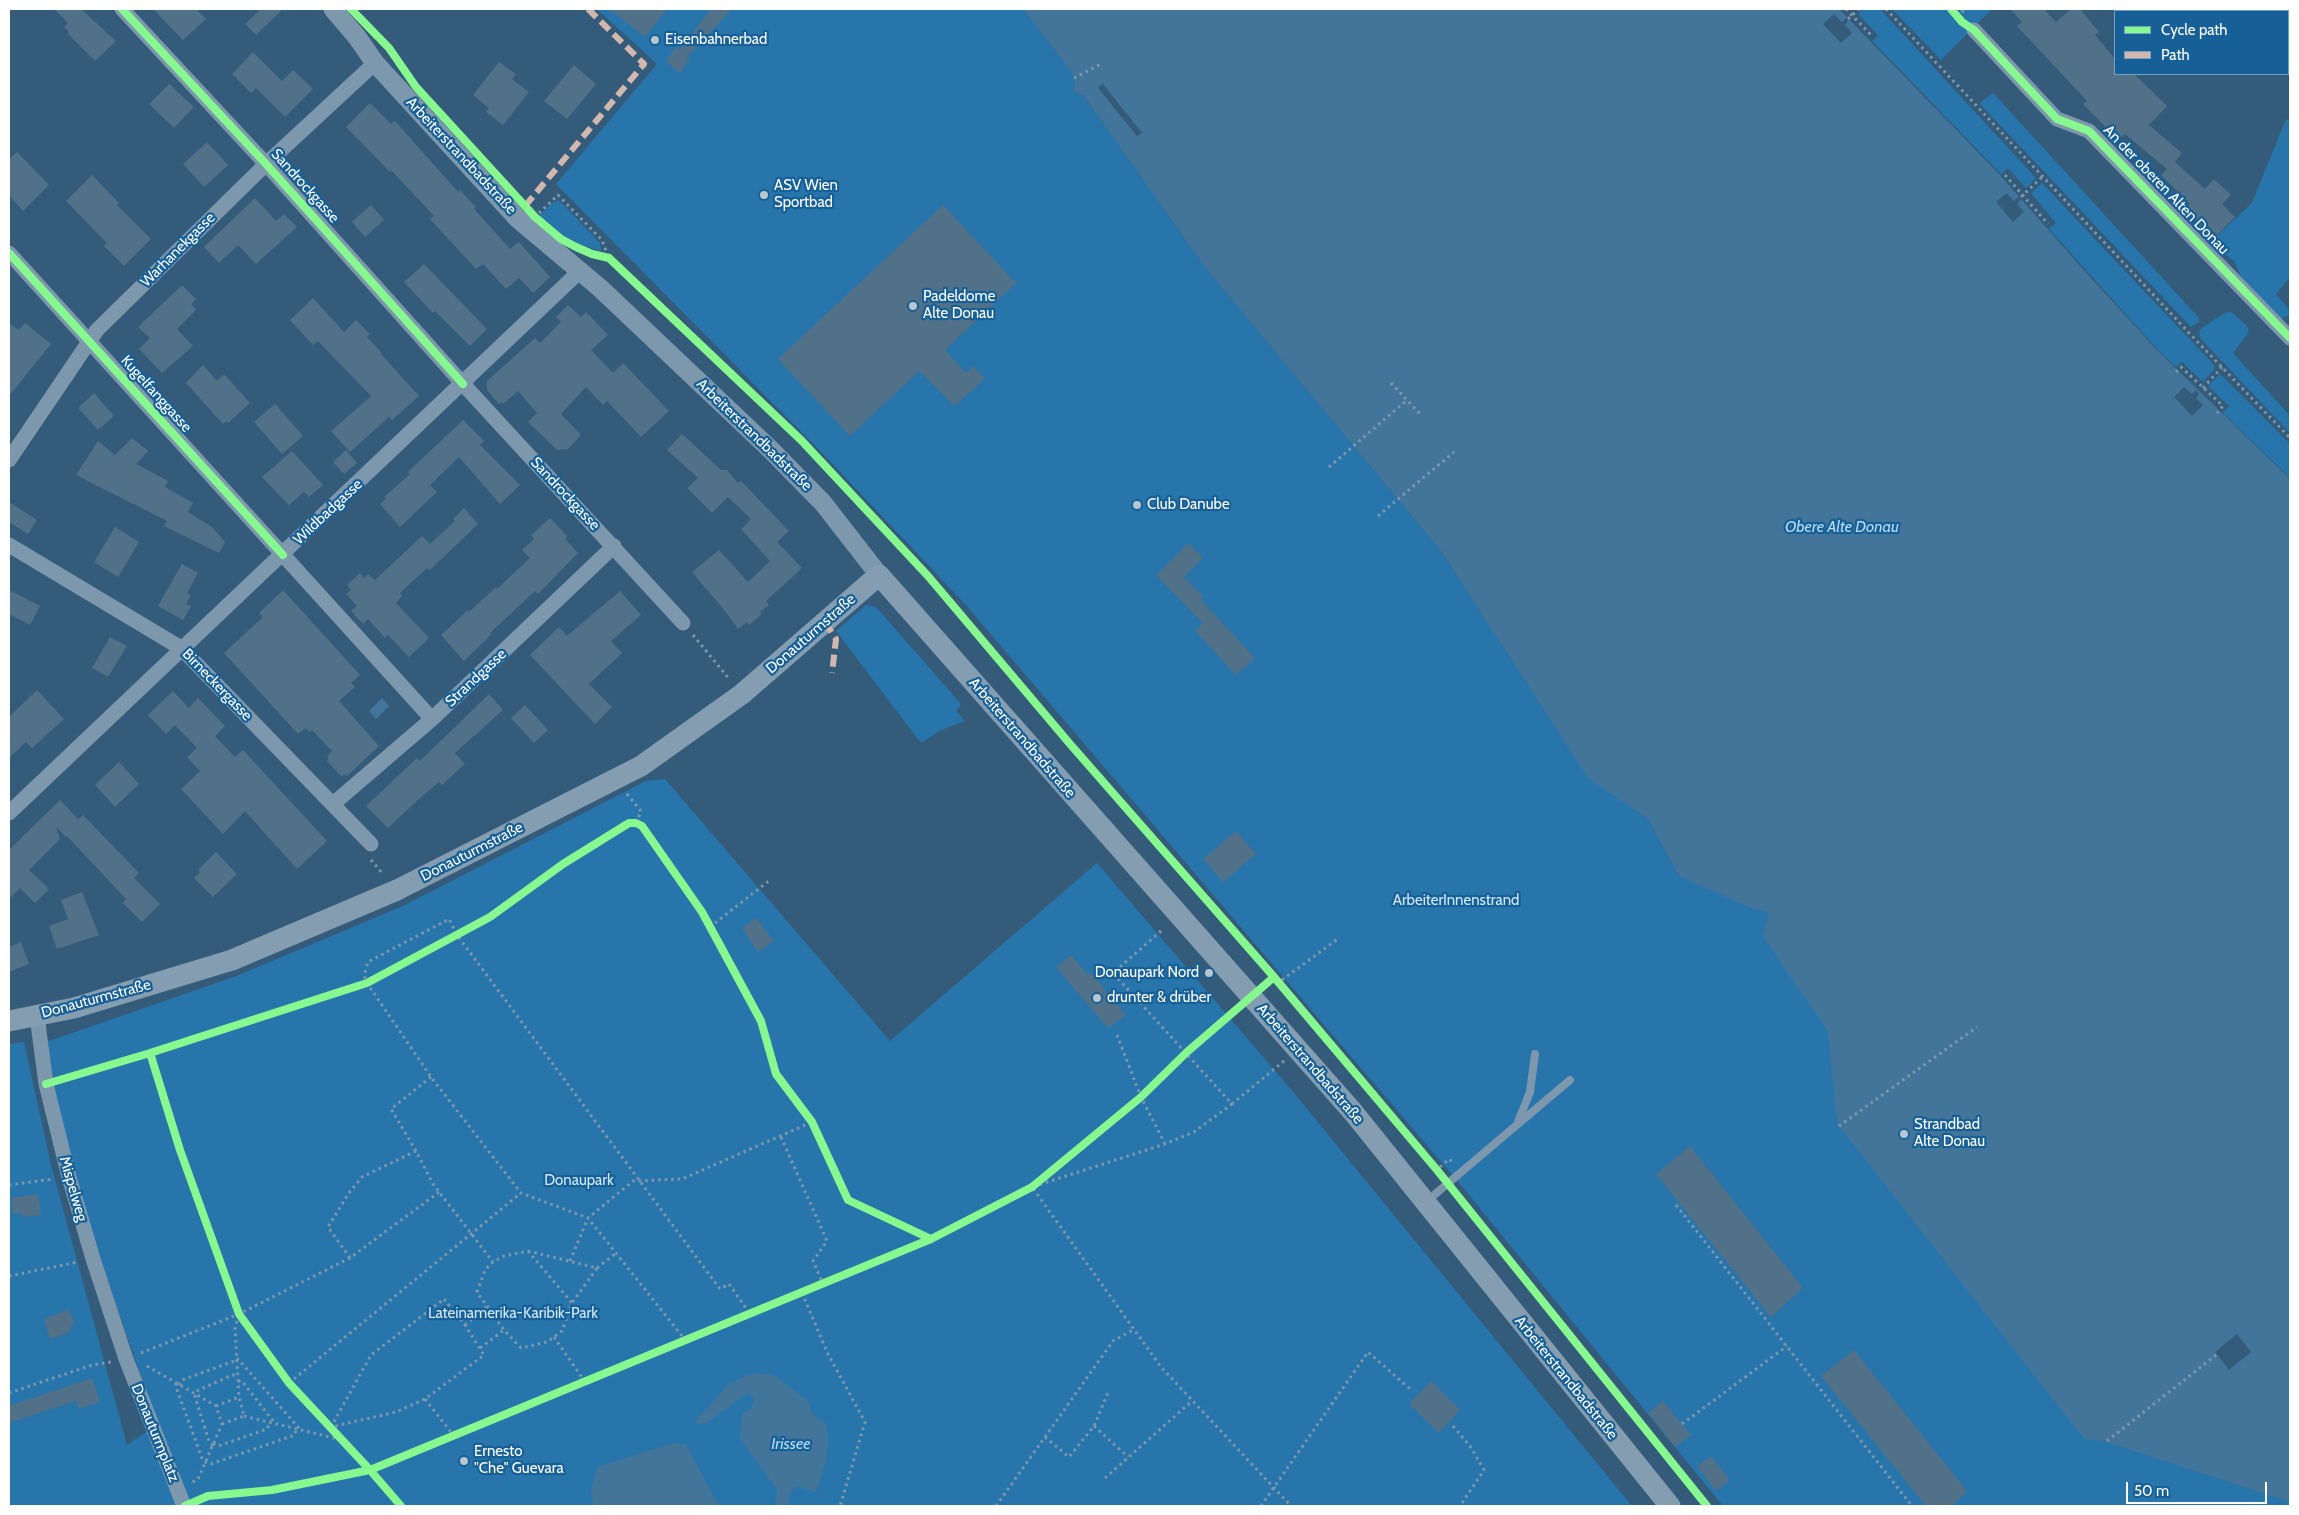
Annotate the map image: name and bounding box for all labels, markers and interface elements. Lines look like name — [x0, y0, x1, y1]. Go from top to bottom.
legend — [2114, 10, 2289, 75]
text: Cycle path — [2161, 21, 2227, 39]
place label: Eisenbahnerbad — [665, 31, 767, 49]
marker: Eisenbahnerbad — [649, 34, 661, 46]
text: Path — [2161, 46, 2190, 64]
street label: Arbeiterstrandbadstraße — [402, 94, 520, 218]
street label: An der oberen Alten Donau — [2099, 122, 2233, 258]
street label: Sandrockgasse — [267, 145, 343, 227]
place label: ASV Wien Sportbad — [774, 177, 838, 212]
marker: ASV Wien Sportbad — [758, 189, 770, 201]
street label: Warhanekgasse — [137, 209, 219, 291]
place label: Padeldome Alte Donau — [923, 288, 995, 323]
marker: Padeldome Alte Donau — [907, 300, 919, 312]
street label: Kugelfanggasse — [117, 352, 195, 436]
street label: Arbeiterstrandbadstraße — [693, 375, 815, 495]
street label: Sandrockgasse — [527, 454, 603, 534]
street label: Wildbadgasse — [290, 476, 366, 548]
place label: Club Danube — [1147, 496, 1230, 514]
marker: Club Danube — [1131, 499, 1143, 511]
water label: Obere Alte Donau — [1785, 517, 1899, 537]
street label: Donauturmstraße — [763, 590, 859, 678]
street label: Birneckergasse — [178, 645, 256, 725]
street label: Strandgasse — [442, 645, 510, 711]
street label: Arbeiterstrandbadstraße — [965, 674, 1079, 802]
street label: Donauturmstraße — [418, 818, 526, 886]
park label: ArbeiterInnenstrand — [1393, 892, 1519, 910]
place label: Donaupark Nord — [1095, 964, 1199, 982]
marker: Donaupark Nord — [1203, 967, 1215, 979]
street label: Donauturmstraße — [39, 976, 153, 1022]
place label: drunter & drüber — [1107, 989, 1211, 1007]
marker: drunter & drüber — [1091, 992, 1103, 1004]
street label: Arbeiterstrandbadstraße — [1253, 1000, 1367, 1128]
place label: Strandbad Alte Donau — [1914, 1116, 1985, 1151]
marker: Strandbad Alte Donau — [1898, 1128, 1910, 1140]
street label: Mispelweg — [55, 1154, 91, 1224]
park label: Donaupark — [544, 1172, 614, 1190]
park label: Lateinamerika-Karibik-Park — [428, 1305, 598, 1323]
street label: Arbeiterstrandbadstraße — [1511, 1313, 1621, 1443]
street label: Donauturmplatz — [127, 1381, 183, 1485]
water label: Irissee — [771, 1434, 811, 1454]
place label: Ernesto "Che" Guevara — [474, 1443, 564, 1478]
marker: Ernesto "Che" Guevara — [458, 1455, 470, 1467]
scale bar — [2129, 1472, 2270, 1504]
text: 50 m — [2134, 1482, 2169, 1500]

